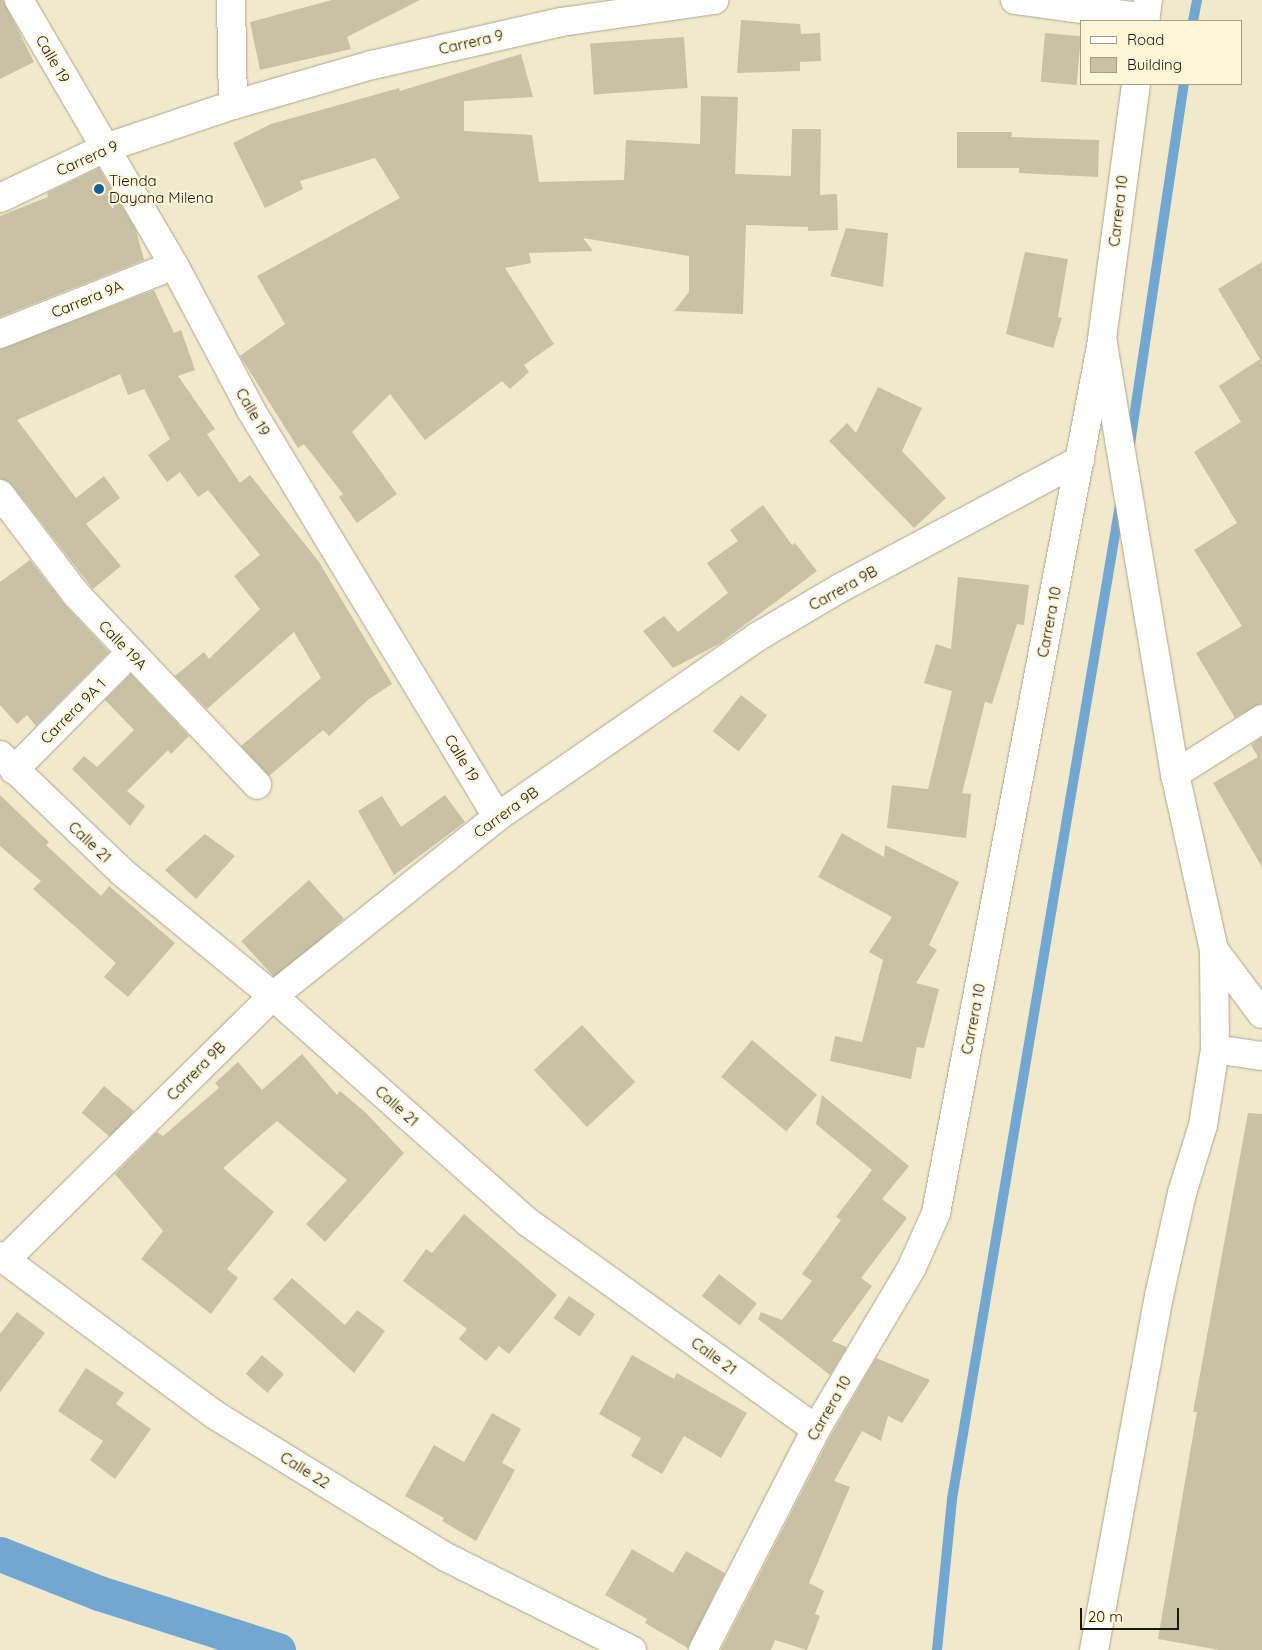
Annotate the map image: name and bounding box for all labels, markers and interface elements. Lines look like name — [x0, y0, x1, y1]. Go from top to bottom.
legend — [1080, 20, 1242, 85]
street label: Carrera 9 — [437, 26, 505, 58]
text: Road — [1127, 30, 1164, 49]
street label: Calle 19 — [32, 32, 74, 86]
text: Building — [1127, 55, 1182, 74]
street label: Carrera 9 — [53, 136, 121, 180]
place label: Tienda Dayana Milena — [109, 171, 213, 206]
street label: Carrera 10 — [1105, 174, 1131, 248]
marker: Tienda Dayana Milena — [93, 183, 105, 195]
street label: Carrera 9A — [49, 277, 125, 321]
street label: Calle 19 — [232, 385, 274, 439]
street label: Carrera 9B — [806, 562, 880, 614]
street label: Carrera 10 — [1033, 585, 1065, 659]
street label: Calle 19A — [95, 617, 151, 673]
street label: Carrera 9A 1 — [37, 675, 109, 747]
street label: Calle 19 — [441, 731, 483, 785]
street label: Carrera 9B — [470, 783, 542, 841]
street label: Calle 21 — [65, 818, 115, 866]
street label: Carrera 10 — [957, 982, 989, 1056]
street label: Carrera 9B — [163, 1038, 229, 1104]
street label: Calle 21 — [372, 1082, 422, 1130]
street label: Calle 21 — [688, 1333, 740, 1379]
street label: Carrera 10 — [803, 1372, 855, 1444]
street label: Calle 22 — [277, 1448, 333, 1492]
scale bar — [1082, 1598, 1181, 1630]
text: 20 m — [1088, 1607, 1123, 1626]

